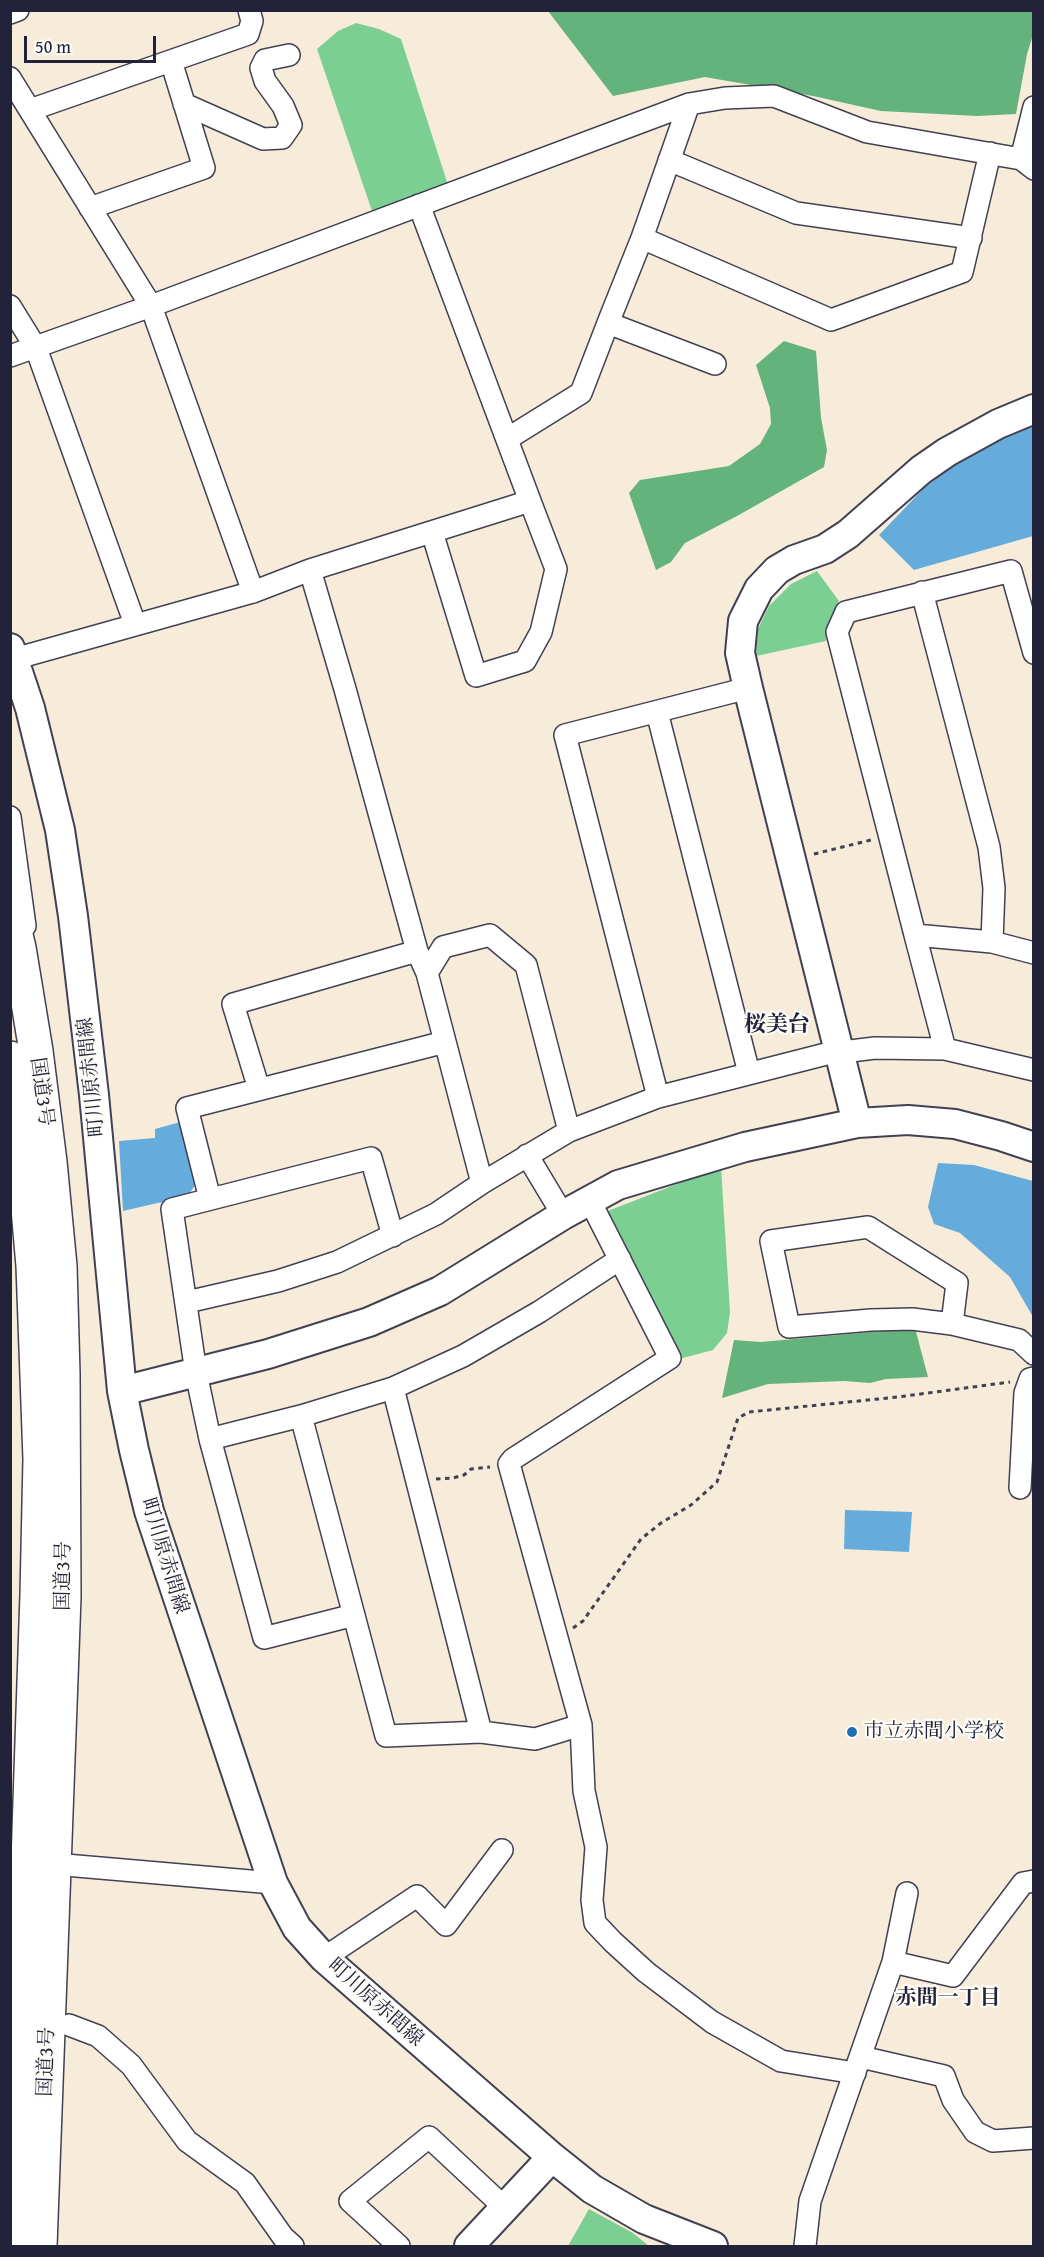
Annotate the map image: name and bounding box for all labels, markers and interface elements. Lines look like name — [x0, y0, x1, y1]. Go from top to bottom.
scale bar — [27, 24, 159, 62]
text: 50 m — [35, 33, 71, 60]
district label: 桜美台 — [744, 1012, 810, 1038]
street label: 町川原赤間線 — [74, 1016, 110, 1138]
street label: 国道3号 — [24, 1056, 58, 1128]
street label: 町川原赤間線 — [135, 1495, 193, 1617]
street label: 国道3号 — [51, 1541, 77, 1611]
place label: 市立赤間小学校 — [864, 1720, 1004, 1744]
marker: 市立赤間小学校 — [845, 1725, 859, 1739]
street label: 町川原赤間線 — [322, 1954, 428, 2052]
district label: 赤間一丁目 — [896, 1986, 1000, 2012]
street label: 国道3号 — [34, 2027, 60, 2097]

